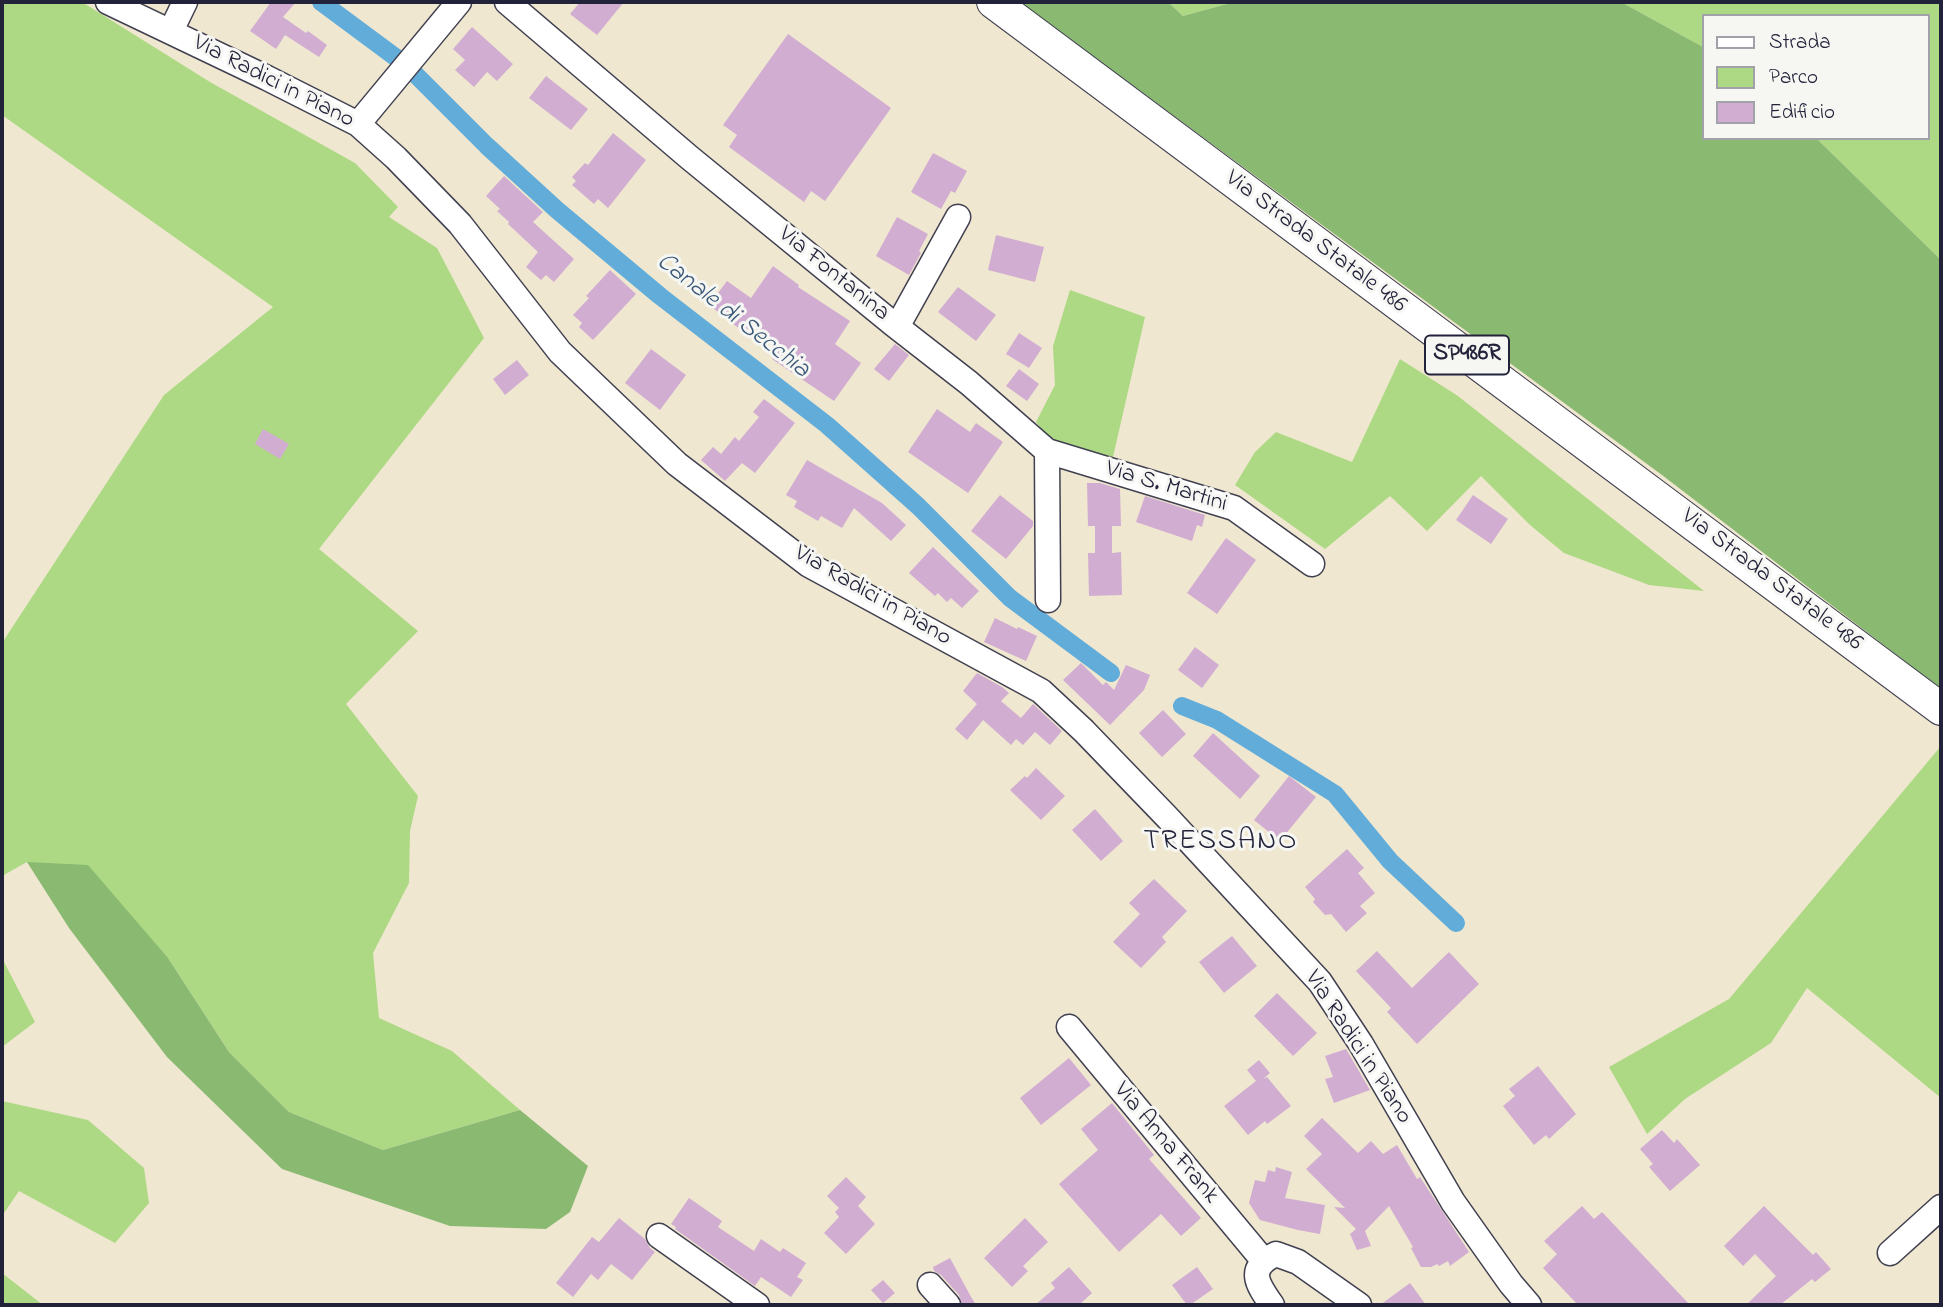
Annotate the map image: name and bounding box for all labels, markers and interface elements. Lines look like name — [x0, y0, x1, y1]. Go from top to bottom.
legend — [1702, 14, 1929, 140]
text: Strada — [1769, 28, 1831, 58]
street label: Via Radici in Piano — [188, 30, 358, 136]
text: Parco — [1769, 63, 1818, 93]
text: Edificio — [1769, 98, 1835, 128]
street label: Via Strada Statale 486 — [1219, 165, 1411, 321]
street label: Via Fontanina — [771, 221, 895, 329]
water label: Canale di Secchia — [649, 247, 815, 387]
road number: SP486R — [1425, 336, 1509, 374]
street label: Via S. Martini — [1102, 456, 1230, 520]
street label: Via Strada Statale 486 — [1675, 503, 1867, 659]
street label: Via Radici in Piano — [788, 540, 956, 654]
district label: TRESSANO — [1145, 826, 1297, 860]
street label: Via Radici in Piano — [1297, 966, 1417, 1130]
street label: Via Anna Frank — [1106, 1077, 1224, 1211]

